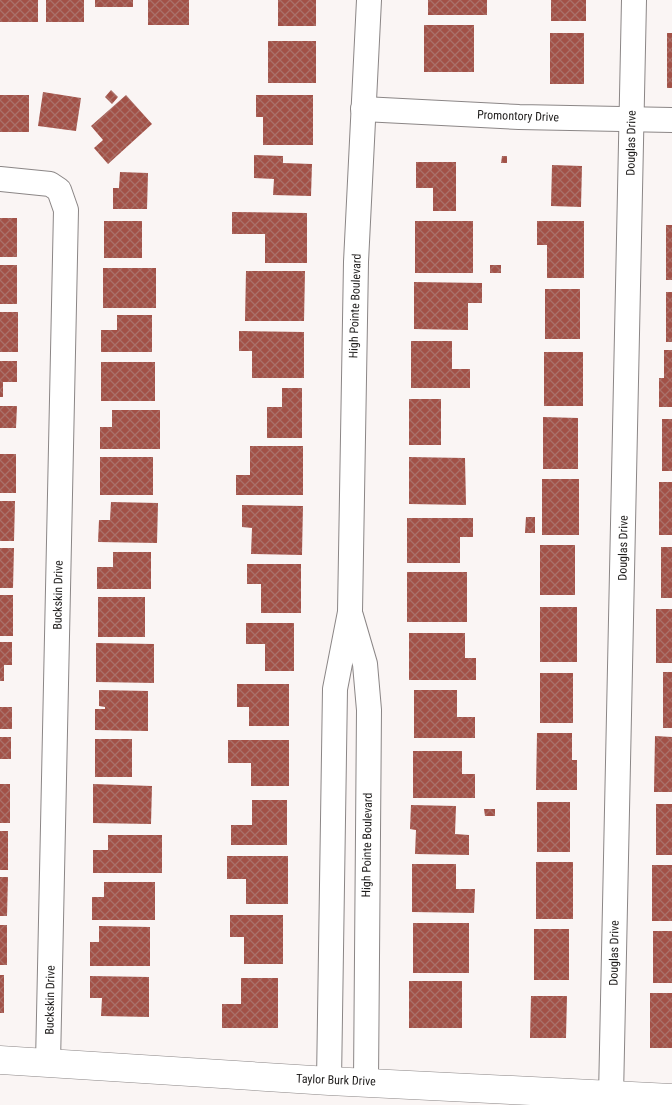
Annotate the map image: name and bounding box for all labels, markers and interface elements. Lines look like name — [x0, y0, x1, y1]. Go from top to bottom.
street label: Promontory Drive — [477, 108, 560, 124]
street label: Douglas Drive — [623, 110, 639, 176]
street label: High Pointe Boulevard — [346, 253, 364, 359]
street label: Douglas Drive — [615, 515, 631, 581]
street label: Buckskin Drive — [50, 560, 66, 630]
street label: High Pointe Boulevard — [359, 792, 375, 897]
street label: Douglas Drive — [606, 920, 622, 986]
street label: Buckskin Drive — [42, 965, 58, 1035]
street label: Taylor Burk Drive — [296, 1072, 376, 1088]

